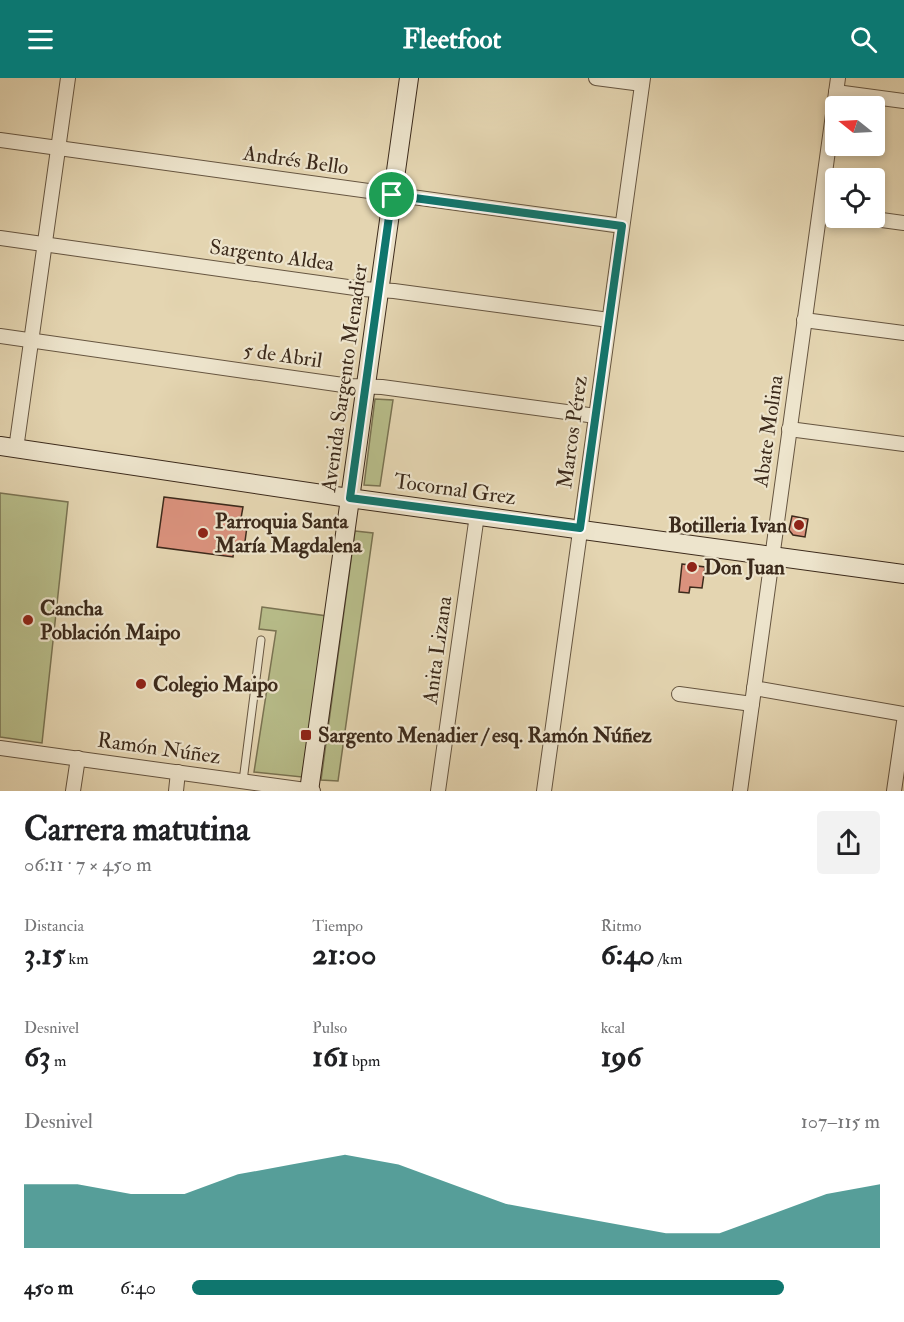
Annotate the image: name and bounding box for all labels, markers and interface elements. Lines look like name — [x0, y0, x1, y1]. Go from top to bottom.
icon: menu — [24, 23, 57, 56]
text: Fleetfoot — [403, 23, 501, 56]
icon: search — [847, 23, 880, 56]
north arrow — [825, 96, 885, 156]
map controls — [825, 96, 885, 228]
street label: Andrés Bello — [241, 140, 350, 181]
button: locate — [825, 168, 885, 228]
pin — [366, 169, 417, 220]
icon: arrive — [375, 178, 408, 211]
street label: Sargento Aldea — [208, 233, 336, 278]
street label: Avenida Sargento Menadier — [315, 262, 374, 495]
street label: 5 de Abril — [242, 337, 325, 374]
street label: Abate Molina — [747, 373, 790, 490]
street label: Marcos Pérez — [551, 374, 594, 490]
street label: Tocornal Grez — [392, 468, 518, 511]
place label: Parroquia Santa María Magdalena — [214, 508, 363, 559]
place label: Botilleria Ivan — [668, 512, 787, 539]
marker: Botilleria Ivan — [792, 518, 806, 532]
marker: Parroquia Santa María Magdalena — [196, 526, 210, 540]
place label: Don Juan — [704, 554, 785, 581]
marker: Don Juan — [685, 560, 699, 574]
street label: Anita Lizana — [416, 594, 458, 707]
place label: Cancha Población Maipo — [40, 595, 180, 646]
marker: Cancha Población Maipo — [21, 613, 35, 627]
place label: Colegio Maipo — [153, 671, 278, 698]
marker: Colegio Maipo — [134, 677, 148, 691]
place label: Sargento Menadier / esq. Ramón Núñez — [318, 722, 653, 749]
street label: Ramón Núñez — [96, 726, 222, 771]
marker: Sargento Menadier / esq. Ramón Núñez — [299, 728, 313, 742]
text: Carrera matutina — [24, 809, 250, 850]
button: share — [817, 811, 880, 874]
text: 06:11 · 7 × 450 m — [24, 852, 152, 877]
text: Distancia — [24, 916, 84, 936]
text: Tiempo — [312, 916, 363, 936]
text: Ritmo — [601, 916, 642, 936]
text: 3.15 — [24, 936, 65, 973]
text: 21:00 — [312, 936, 376, 973]
text: 6:40 — [601, 936, 655, 973]
text: km — [65, 949, 89, 969]
text: /km — [655, 949, 682, 969]
text: Desnivel — [24, 1018, 79, 1038]
text: Pulso — [312, 1018, 347, 1038]
text: kcal — [601, 1018, 625, 1038]
text: 63 — [24, 1038, 51, 1075]
text: 161 — [312, 1038, 349, 1075]
text: 196 — [601, 1038, 642, 1075]
text: m — [51, 1051, 66, 1071]
text: bpm — [349, 1051, 380, 1071]
text: Desnivel — [24, 1109, 93, 1134]
text: 107–115 m — [801, 1109, 880, 1134]
text: 450 m — [24, 1275, 73, 1300]
text: 6:40 — [120, 1275, 156, 1300]

